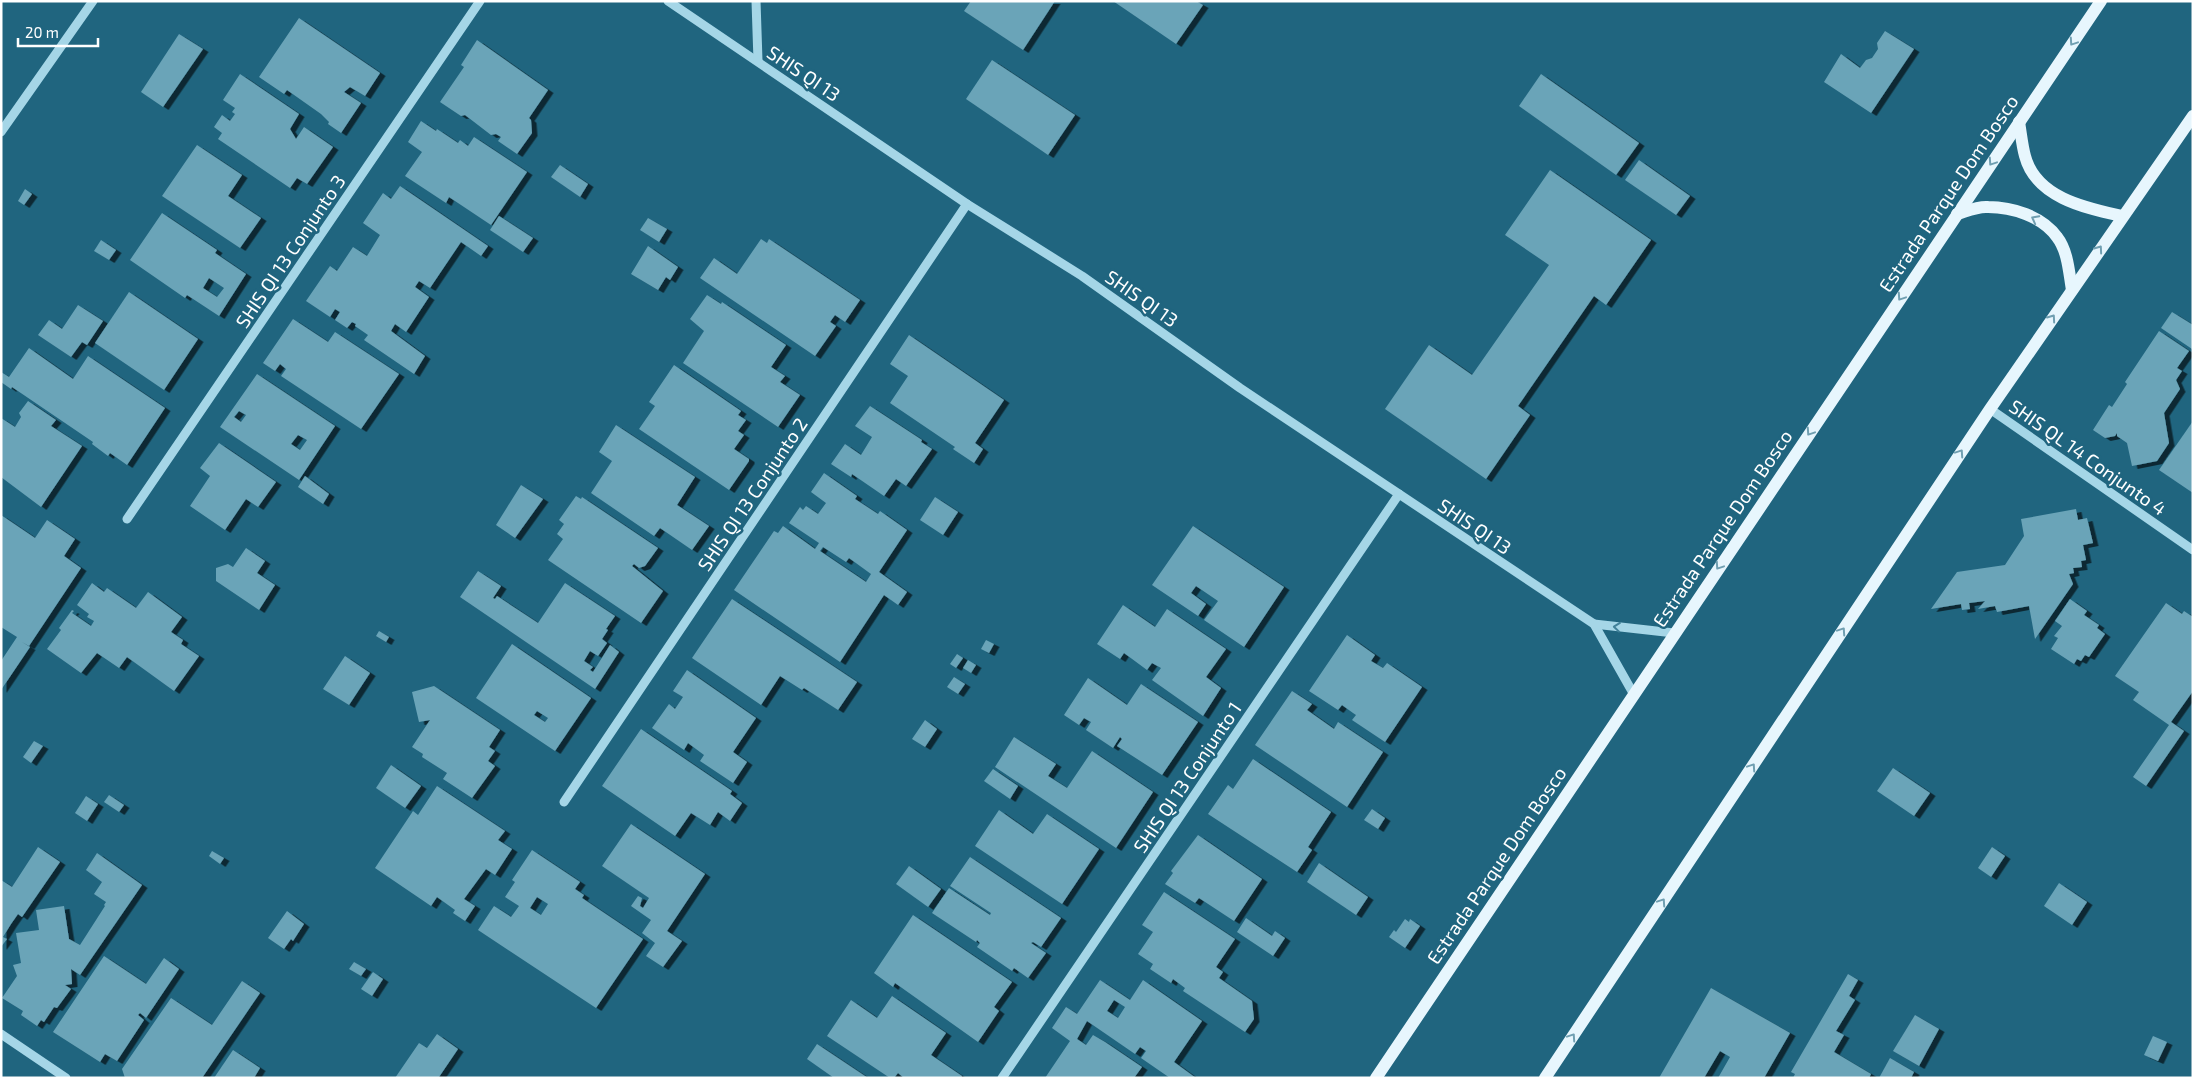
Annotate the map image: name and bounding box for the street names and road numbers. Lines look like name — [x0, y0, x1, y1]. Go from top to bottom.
street label: SHIS QI 13 — [763, 40, 845, 106]
street label: Estrada Parque Dom Bosco — [1873, 90, 2023, 296]
street label: SHIS QI 13 Conjunto 3 — [230, 170, 350, 332]
street label: SHIS QI 13 — [1101, 265, 1183, 331]
street label: SHIS QL 14 Conjunto 4 — [2005, 394, 2171, 520]
street label: SHIS QI 13 Conjunto 2 — [692, 413, 812, 575]
street label: Estrada Parque Dom Bosco — [1647, 425, 1797, 631]
street label: SHIS QI 13 — [1434, 493, 1516, 559]
street label: SHIS QI 13 Conjunto 1 — [1128, 697, 1246, 857]
street label: Estrada Parque Dom Bosco — [1421, 762, 1571, 968]

